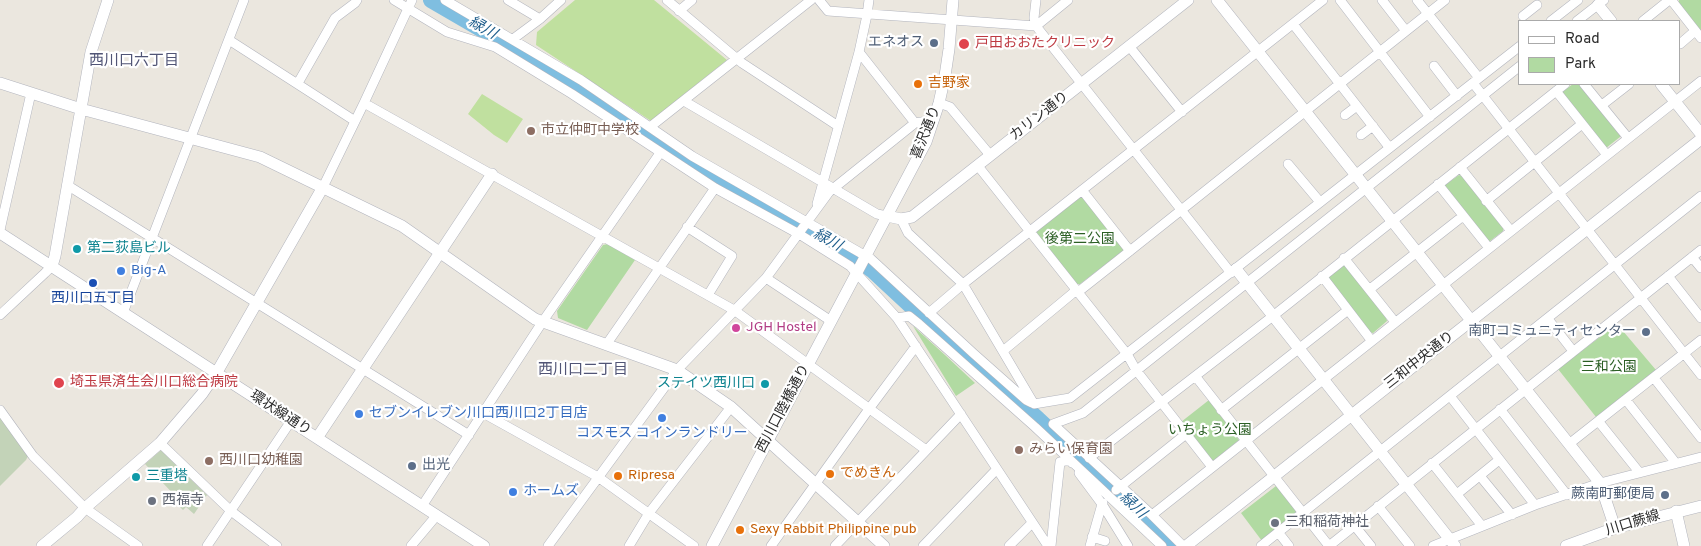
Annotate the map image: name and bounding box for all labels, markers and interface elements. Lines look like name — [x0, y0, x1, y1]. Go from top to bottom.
water label: 緑川 — [465, 14, 499, 44]
legend — [1518, 20, 1681, 85]
text: Road — [1565, 30, 1600, 49]
place label: エネオス — [868, 35, 924, 51]
place label: 戸田おおたクリニック — [975, 36, 1115, 52]
marker: エネオス — [928, 37, 940, 49]
marker: 戸田おおたクリニック — [957, 37, 971, 51]
district label: 西川口六丁目 — [89, 53, 179, 71]
text: Park — [1565, 55, 1596, 74]
place label: 吉野家 — [928, 76, 970, 92]
marker: 吉野家 — [912, 78, 924, 90]
street label: カリン通り — [1007, 89, 1073, 145]
street label: 喜沢通り — [909, 104, 945, 162]
place label: 市立仲町中学校 — [541, 123, 639, 139]
marker: 市立仲町中学校 — [525, 125, 537, 137]
water label: 緑川 — [810, 226, 844, 256]
park label: 後第二公園 — [1045, 232, 1115, 248]
place label: 第二荻島ビル — [87, 241, 171, 257]
marker: 第二荻島ビル — [71, 243, 83, 255]
place label: Big-A — [131, 263, 167, 279]
marker: Big-A — [115, 265, 127, 277]
marker: 西川口五丁目 — [87, 277, 99, 289]
place label: 西川口五丁目 — [51, 291, 135, 307]
place label: JGH Hostel — [746, 320, 817, 336]
marker: JGH Hostel — [730, 322, 742, 334]
place label: 南町コミュニティセンター — [1468, 324, 1636, 340]
marker: 南町コミュニティセンター — [1640, 326, 1652, 338]
street label: 三和中央通り — [1382, 329, 1458, 393]
park label: 三和公園 — [1581, 360, 1637, 376]
district label: 西川口二丁目 — [538, 362, 628, 380]
street label: 西川口陸橋通り — [754, 362, 814, 456]
place label: 埼玉県済生会川口総合病院 — [70, 375, 238, 391]
marker: 埼玉県済生会川口総合病院 — [52, 376, 66, 390]
place label: ステイツ西川口 — [657, 376, 755, 392]
marker: ステイツ西川口 — [759, 378, 771, 390]
street label: 環状線通り — [246, 388, 314, 440]
place label: セブンイレブン川口西川口2丁目店 — [369, 406, 588, 422]
marker: セブンイレブン川口西川口2丁目店 — [353, 408, 365, 420]
marker: コスモス コインランドリー — [656, 412, 668, 424]
park label: いちょう公園 — [1168, 423, 1252, 439]
place label: コスモス コインランドリー — [576, 426, 748, 442]
place label: みらい保育園 — [1029, 442, 1113, 458]
marker: みらい保育園 — [1013, 444, 1025, 456]
place label: 西川口幼稚園 — [219, 453, 303, 469]
marker: 西川口幼稚園 — [203, 455, 215, 467]
place label: 出光 — [422, 458, 450, 474]
marker: 出光 — [406, 460, 418, 472]
place label: でめきん — [840, 466, 896, 482]
place label: Ripresa — [628, 468, 675, 484]
marker: でめきん — [824, 468, 836, 480]
place label: 三重塔 — [146, 469, 188, 485]
marker: Ripresa — [612, 470, 624, 482]
marker: 三重塔 — [130, 471, 142, 483]
place label: ホームズ — [523, 484, 579, 500]
marker: ホームズ — [507, 486, 519, 498]
place label: 蕨南町郵便局 — [1571, 487, 1655, 503]
water label: 緑川 — [1115, 489, 1149, 523]
marker: 蕨南町郵便局 — [1659, 489, 1671, 501]
place label: 西福寺 — [162, 493, 204, 509]
marker: 西福寺 — [146, 495, 158, 507]
street label: 川口蕨線 — [1604, 508, 1662, 540]
place label: 三和稲荷神社 — [1285, 515, 1369, 531]
marker: 三和稲荷神社 — [1269, 517, 1281, 529]
place label: Sexy Rabbit Philippine pub — [750, 522, 917, 538]
marker: Sexy Rabbit Philippine pub — [734, 524, 746, 536]

